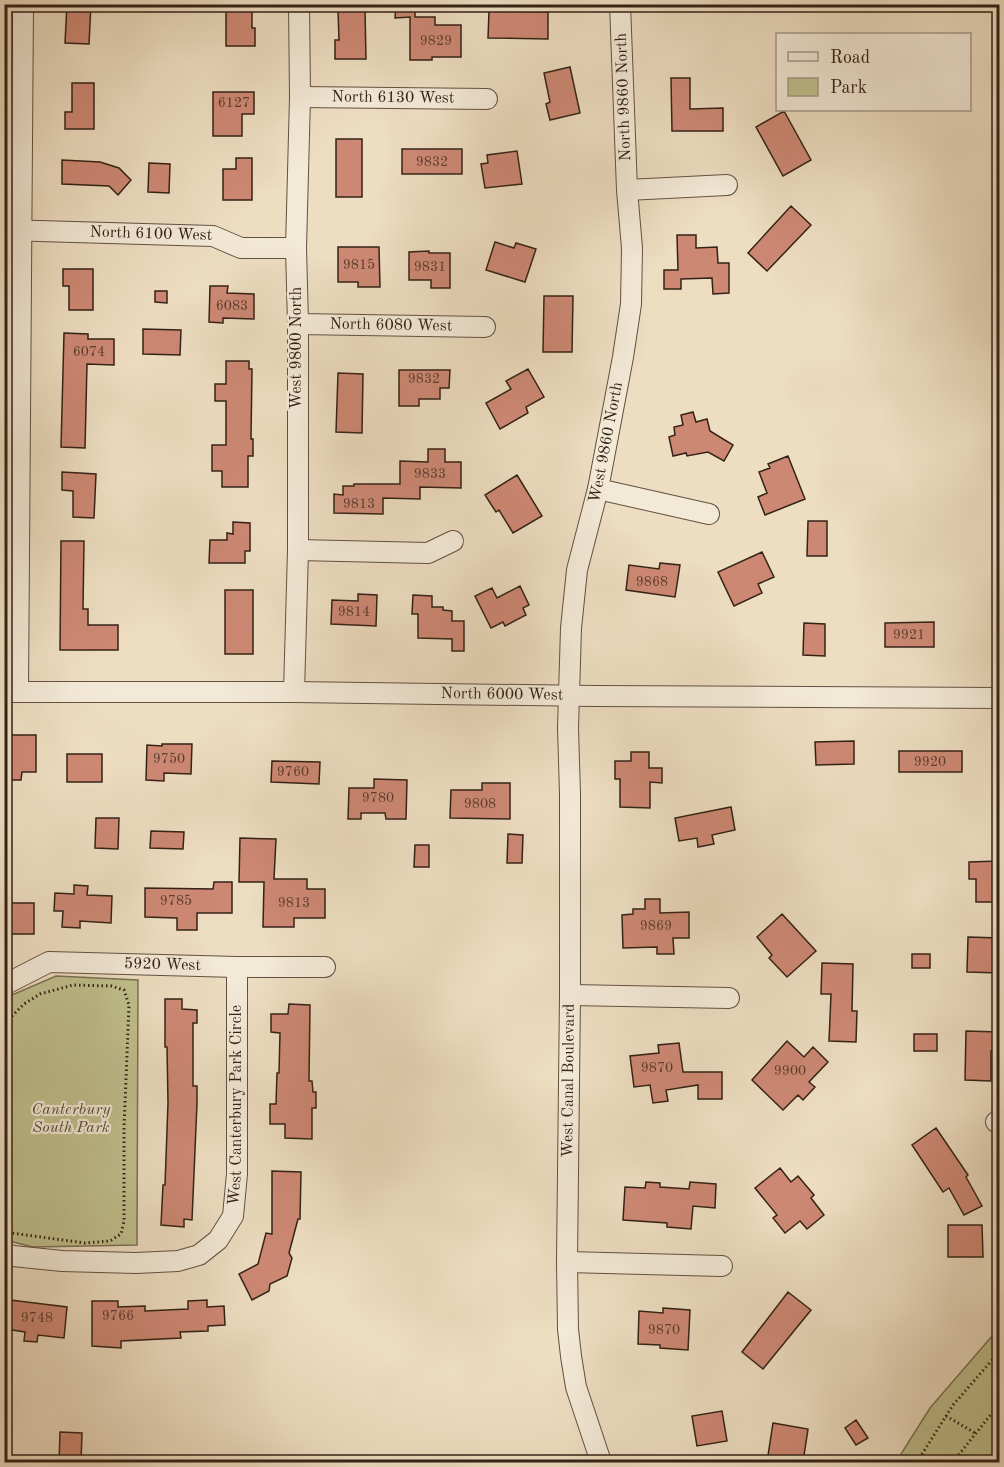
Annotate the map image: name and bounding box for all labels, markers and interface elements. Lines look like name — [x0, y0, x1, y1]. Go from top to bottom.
street label: North 9860 North — [614, 32, 634, 161]
legend — [776, 33, 971, 111]
house number: 9829 — [420, 34, 452, 48]
text: Road — [830, 49, 870, 67]
text: Park — [830, 79, 867, 97]
street label: North 6130 West — [332, 89, 455, 107]
house number: 6127 — [218, 96, 250, 110]
house number: 9832 — [416, 155, 448, 169]
street label: North 6100 West — [89, 224, 213, 244]
house number: 9815 — [343, 258, 375, 272]
house number: 9831 — [414, 260, 446, 274]
street label: West 9800 North — [289, 286, 305, 409]
house number: 6083 — [216, 299, 248, 313]
street label: North 6080 West — [329, 317, 453, 334]
house number: 6074 — [73, 345, 105, 359]
house number: 9832 — [408, 372, 440, 386]
street label: West 9860 North — [587, 380, 626, 505]
house number: 9833 — [414, 467, 446, 481]
house number: 9813 — [343, 497, 375, 511]
house number: 9868 — [636, 575, 668, 589]
house number: 9814 — [338, 605, 370, 619]
house number: 9921 — [893, 628, 925, 642]
street label: North 6000 West — [441, 686, 564, 704]
house number: 9750 — [153, 752, 185, 766]
house number: 9920 — [914, 755, 946, 769]
house number: 9760 — [277, 765, 309, 779]
house number: 9780 — [362, 791, 394, 805]
house number: 9808 — [464, 797, 496, 811]
house number: 9785 — [160, 894, 192, 908]
house number: 9813 — [278, 896, 310, 910]
house number: 9869 — [640, 919, 672, 933]
street label: 5920 West — [124, 956, 202, 974]
street label: West Canal Boulevard — [560, 1004, 578, 1158]
street label: West Canterbury Park Circle — [226, 1005, 245, 1206]
house number: 9870 — [641, 1061, 673, 1075]
house number: 9900 — [774, 1064, 806, 1078]
park label: Canterbury South Park — [32, 1102, 111, 1136]
house number: 9766 — [102, 1309, 134, 1323]
house number: 9748 — [21, 1311, 53, 1325]
house number: 9870 — [648, 1323, 680, 1337]

